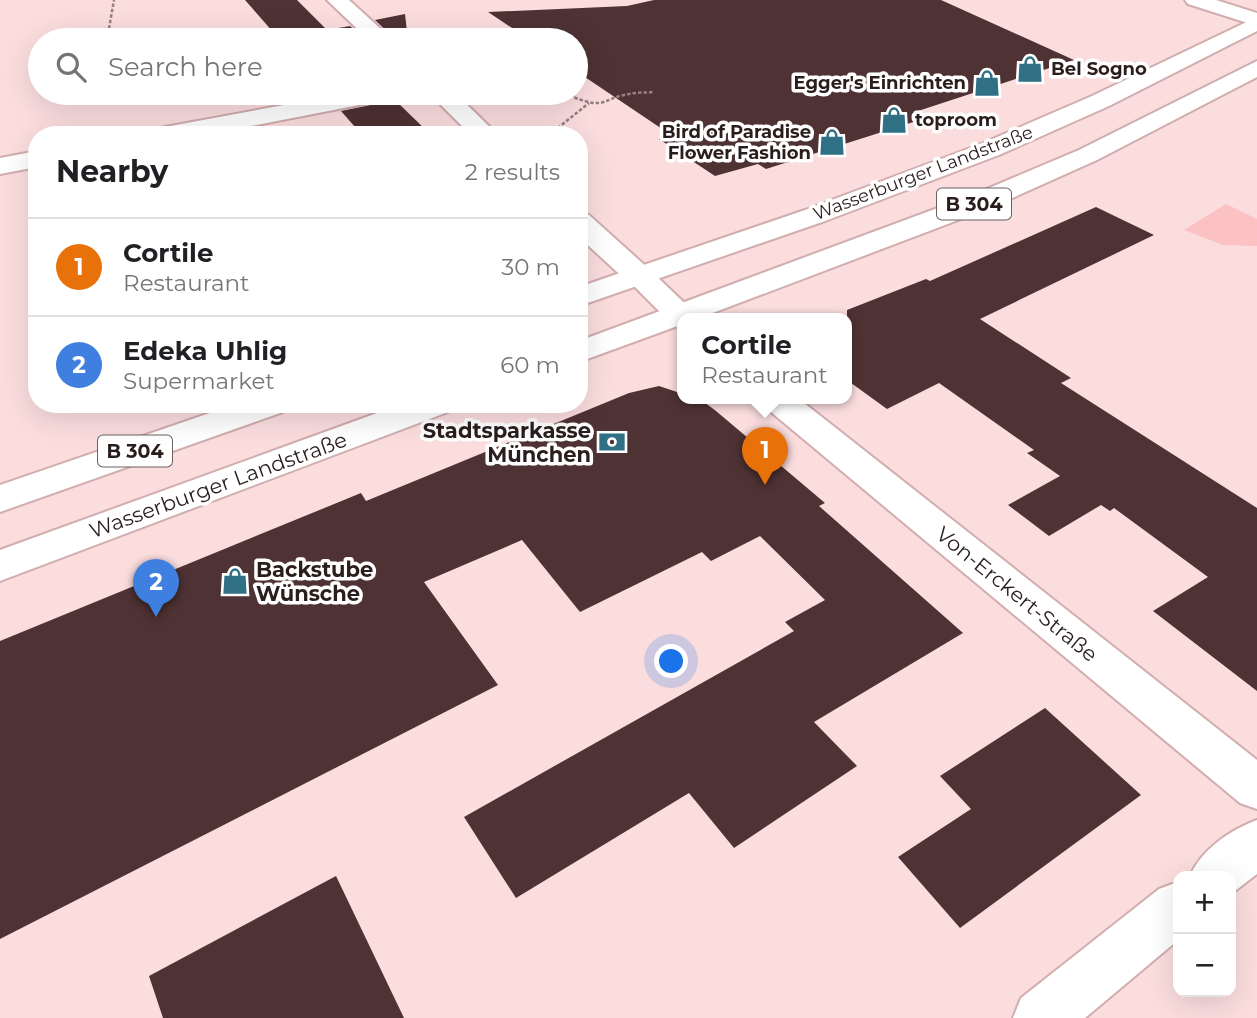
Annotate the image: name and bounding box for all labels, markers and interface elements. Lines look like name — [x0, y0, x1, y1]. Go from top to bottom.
search box — [28, 28, 588, 105]
icon: search — [52, 48, 90, 86]
text: Search here — [108, 51, 263, 83]
shop icon: Bel Sogno — [1015, 54, 1045, 84]
place label: Bel Sogno — [1051, 58, 1147, 80]
shop icon: Egger's Einrichten — [972, 68, 1002, 98]
place label: Egger's Einrichten — [794, 72, 966, 94]
shop icon: toproom — [879, 105, 909, 135]
place label: toproom — [915, 109, 997, 131]
place label: Bird of Paradise Flower Fashion — [662, 121, 811, 164]
street label: Wasserburger Landstraße — [810, 121, 1036, 225]
shop icon: Bird of Paradise Flower Fashion — [817, 127, 847, 157]
text: Nearby — [56, 153, 168, 190]
text: 2 results — [465, 158, 560, 186]
road number: B 304 — [937, 188, 1011, 220]
text: Cortile — [123, 237, 213, 269]
text: 1 — [74, 253, 84, 281]
text: 30 m — [501, 253, 560, 281]
text: Restaurant — [123, 269, 249, 297]
popup — [677, 313, 852, 404]
text: Cortile — [701, 329, 792, 361]
text: Edeka Uhlig — [123, 335, 287, 367]
text: 2 — [72, 351, 86, 379]
text: 60 m — [500, 351, 560, 379]
text: Restaurant — [701, 361, 828, 389]
text: Supermarket — [123, 367, 275, 395]
place label: Stadtsparkasse München — [423, 418, 591, 467]
street label: Wasserburger Landstraße — [86, 427, 350, 543]
bank icon: Stadtsparkasse München — [597, 427, 627, 457]
pin: 1 — [742, 427, 788, 485]
road number: B 304 — [98, 436, 172, 466]
street label: Von-Erckert-Straße — [931, 521, 1103, 667]
place label: Backstube Wünsche — [256, 557, 373, 606]
pin: 2 — [133, 559, 179, 617]
shop icon: Backstube Wünsche — [220, 566, 250, 596]
your location — [654, 644, 688, 678]
map controls — [1173, 871, 1236, 997]
button: + — [1173, 871, 1236, 934]
button: − — [1173, 934, 1236, 997]

